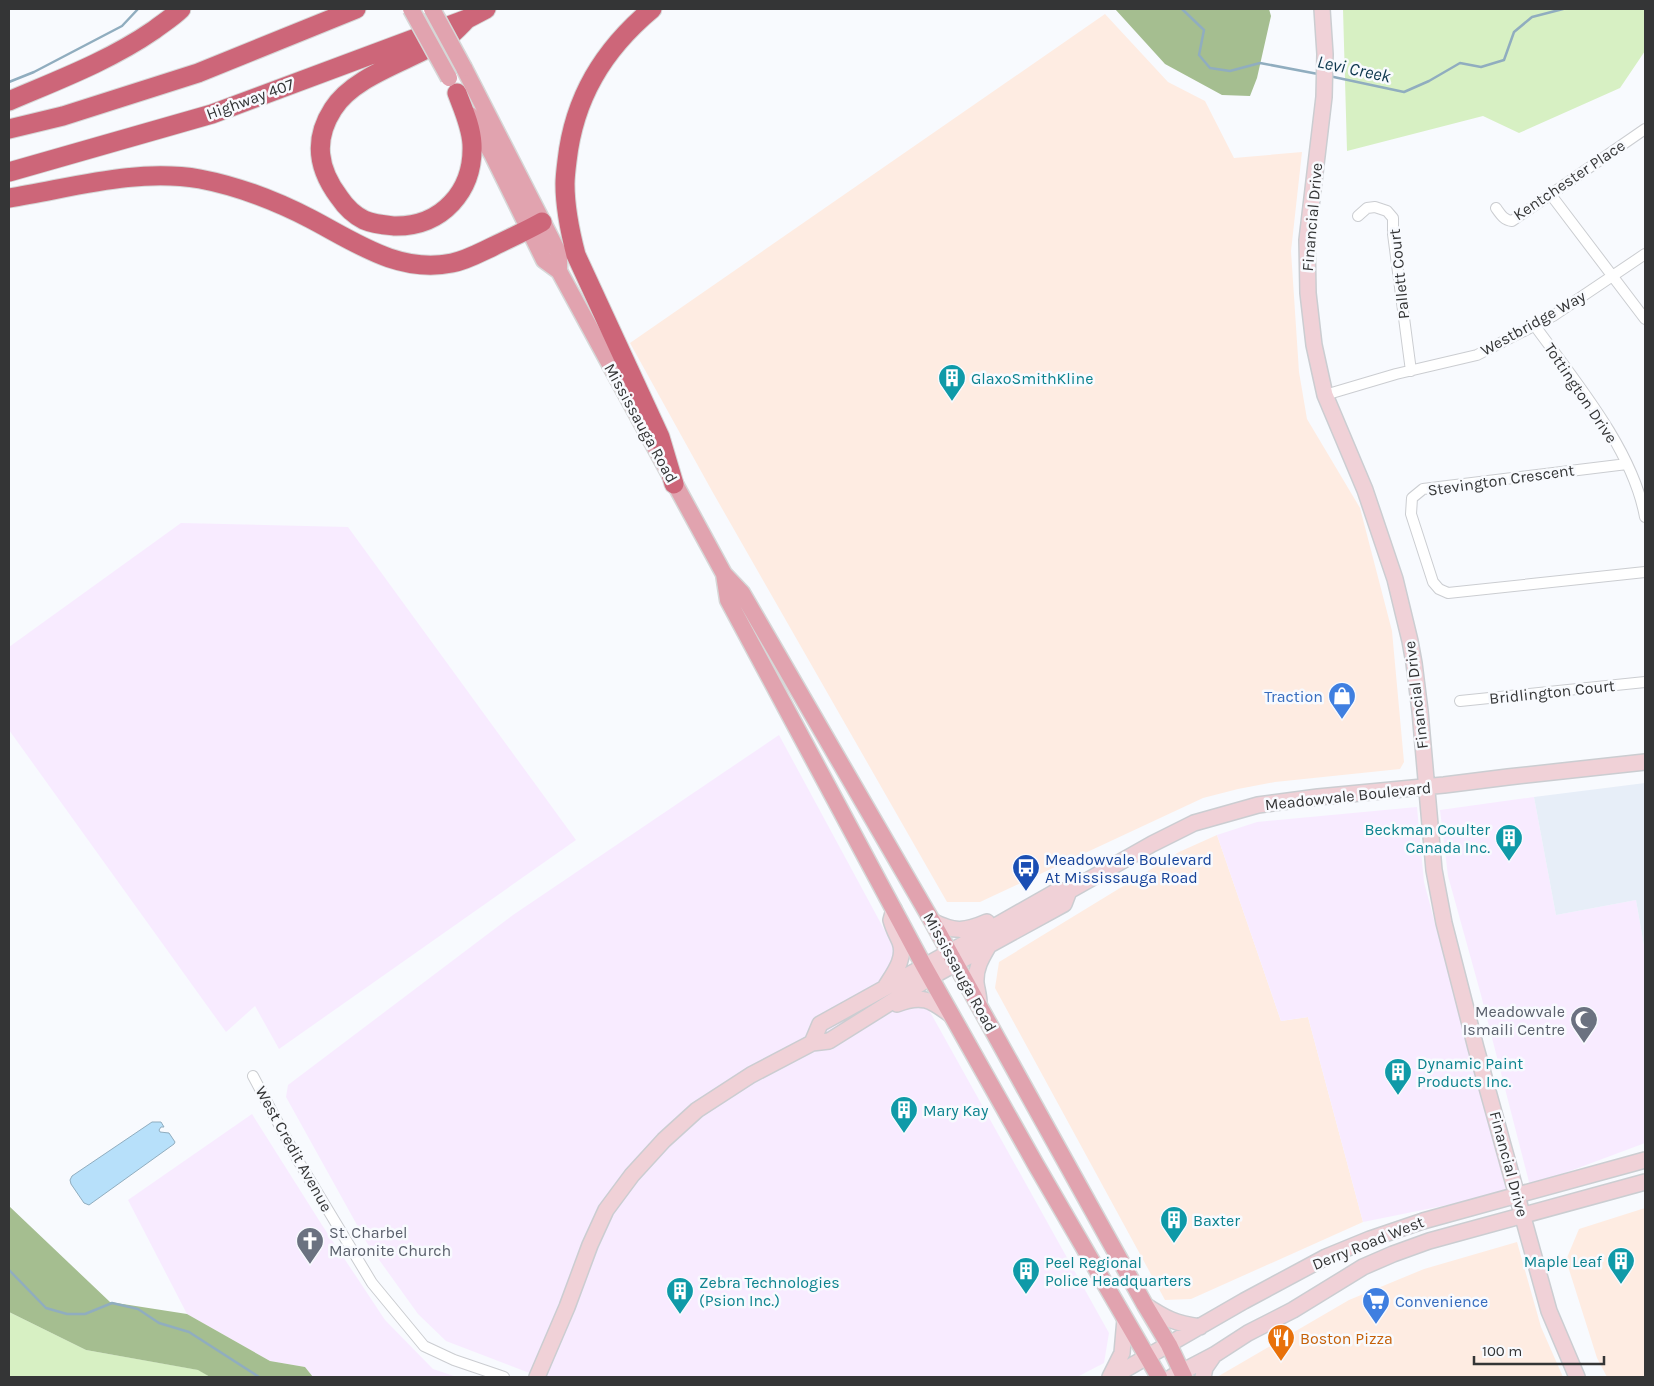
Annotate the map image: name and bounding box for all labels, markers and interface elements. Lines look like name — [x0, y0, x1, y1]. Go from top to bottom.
water label: Levi Creek — [1315, 50, 1394, 88]
street label: Highway 407 — [204, 74, 297, 124]
street label: Kentchester Place — [1510, 136, 1628, 224]
street label: Financial Drive — [1298, 162, 1326, 272]
street label: Pallett Court — [1385, 228, 1413, 320]
street label: Westbridge Way — [1477, 286, 1589, 360]
street label: Tottington Drive — [1541, 339, 1621, 447]
street label: Mississauga Road — [600, 360, 682, 486]
building icon: GlaxoSmithKline — [937, 363, 967, 402]
place label: GlaxoSmithKline — [971, 369, 1093, 388]
street label: Stevington Crescent — [1426, 460, 1576, 500]
street label: Financial Drive — [1400, 640, 1432, 750]
street label: Bridlington Court — [1488, 676, 1616, 708]
shop icon: Traction — [1327, 681, 1357, 720]
place label: Traction — [1264, 687, 1323, 706]
street label: Meadowvale Boulevard — [1264, 778, 1432, 814]
place label: Beckman Coulter Canada Inc. — [1365, 820, 1490, 857]
building icon: Beckman Coulter Canada Inc. — [1494, 823, 1524, 862]
place label: Meadowvale Boulevard At Mississauga Road — [1045, 850, 1212, 887]
bus stop icon: Meadowvale Boulevard At Mississauga Road — [1011, 853, 1041, 892]
street label: Mississauga Road — [919, 909, 1001, 1035]
place label: Meadowvale Ismaili Centre — [1463, 1002, 1565, 1039]
mosque icon: Meadowvale Ismaili Centre — [1569, 1005, 1599, 1044]
place label: Dynamic Paint Products Inc. — [1417, 1054, 1523, 1091]
building icon: Dynamic Paint Products Inc. — [1383, 1057, 1413, 1096]
street label: West Credit Avenue — [252, 1083, 336, 1215]
building icon: Mary Kay — [889, 1095, 919, 1134]
place label: Mary Kay — [923, 1101, 989, 1120]
street label: Financial Drive — [1486, 1109, 1532, 1219]
building icon: Baxter — [1159, 1205, 1189, 1244]
place label: Baxter — [1193, 1211, 1240, 1230]
street label: Derry Road West — [1309, 1212, 1427, 1274]
place label: St. Charbel Maronite Church — [329, 1223, 451, 1260]
church icon: St. Charbel Maronite Church — [295, 1226, 325, 1265]
building icon: Maple Leaf — [1606, 1246, 1636, 1285]
place label: Maple Leaf — [1524, 1252, 1603, 1271]
place label: Peel Regional Police Headquarters — [1045, 1253, 1191, 1290]
building icon: Peel Regional Police Headquarters — [1011, 1256, 1041, 1295]
place label: Zebra Technologies (Psion Inc.) — [699, 1273, 840, 1310]
building icon: Zebra Technologies (Psion Inc.) — [665, 1276, 695, 1315]
supermarket icon: Convenience — [1361, 1286, 1391, 1325]
place label: Convenience — [1395, 1292, 1488, 1311]
restaurant icon: Boston Pizza — [1266, 1323, 1296, 1362]
place label: Boston Pizza — [1300, 1329, 1393, 1348]
scale bar — [1474, 1334, 1604, 1366]
text: 100 m — [1482, 1342, 1522, 1360]

